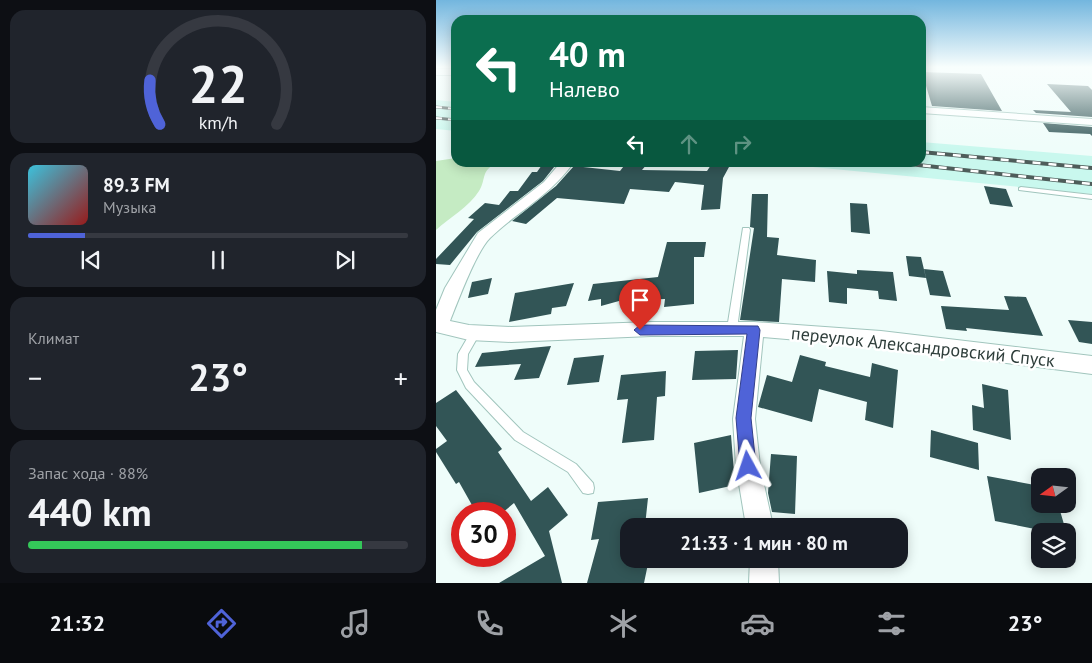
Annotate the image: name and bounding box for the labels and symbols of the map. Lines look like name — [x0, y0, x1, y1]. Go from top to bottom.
pin — [619, 279, 661, 330]
street label: переулок Александровский Спуск — [790, 321, 1056, 372]
position arrow — [721, 439, 773, 491]
north arrow — [1031, 468, 1076, 512]
speed limit sign: 30 — [451, 502, 516, 567]

